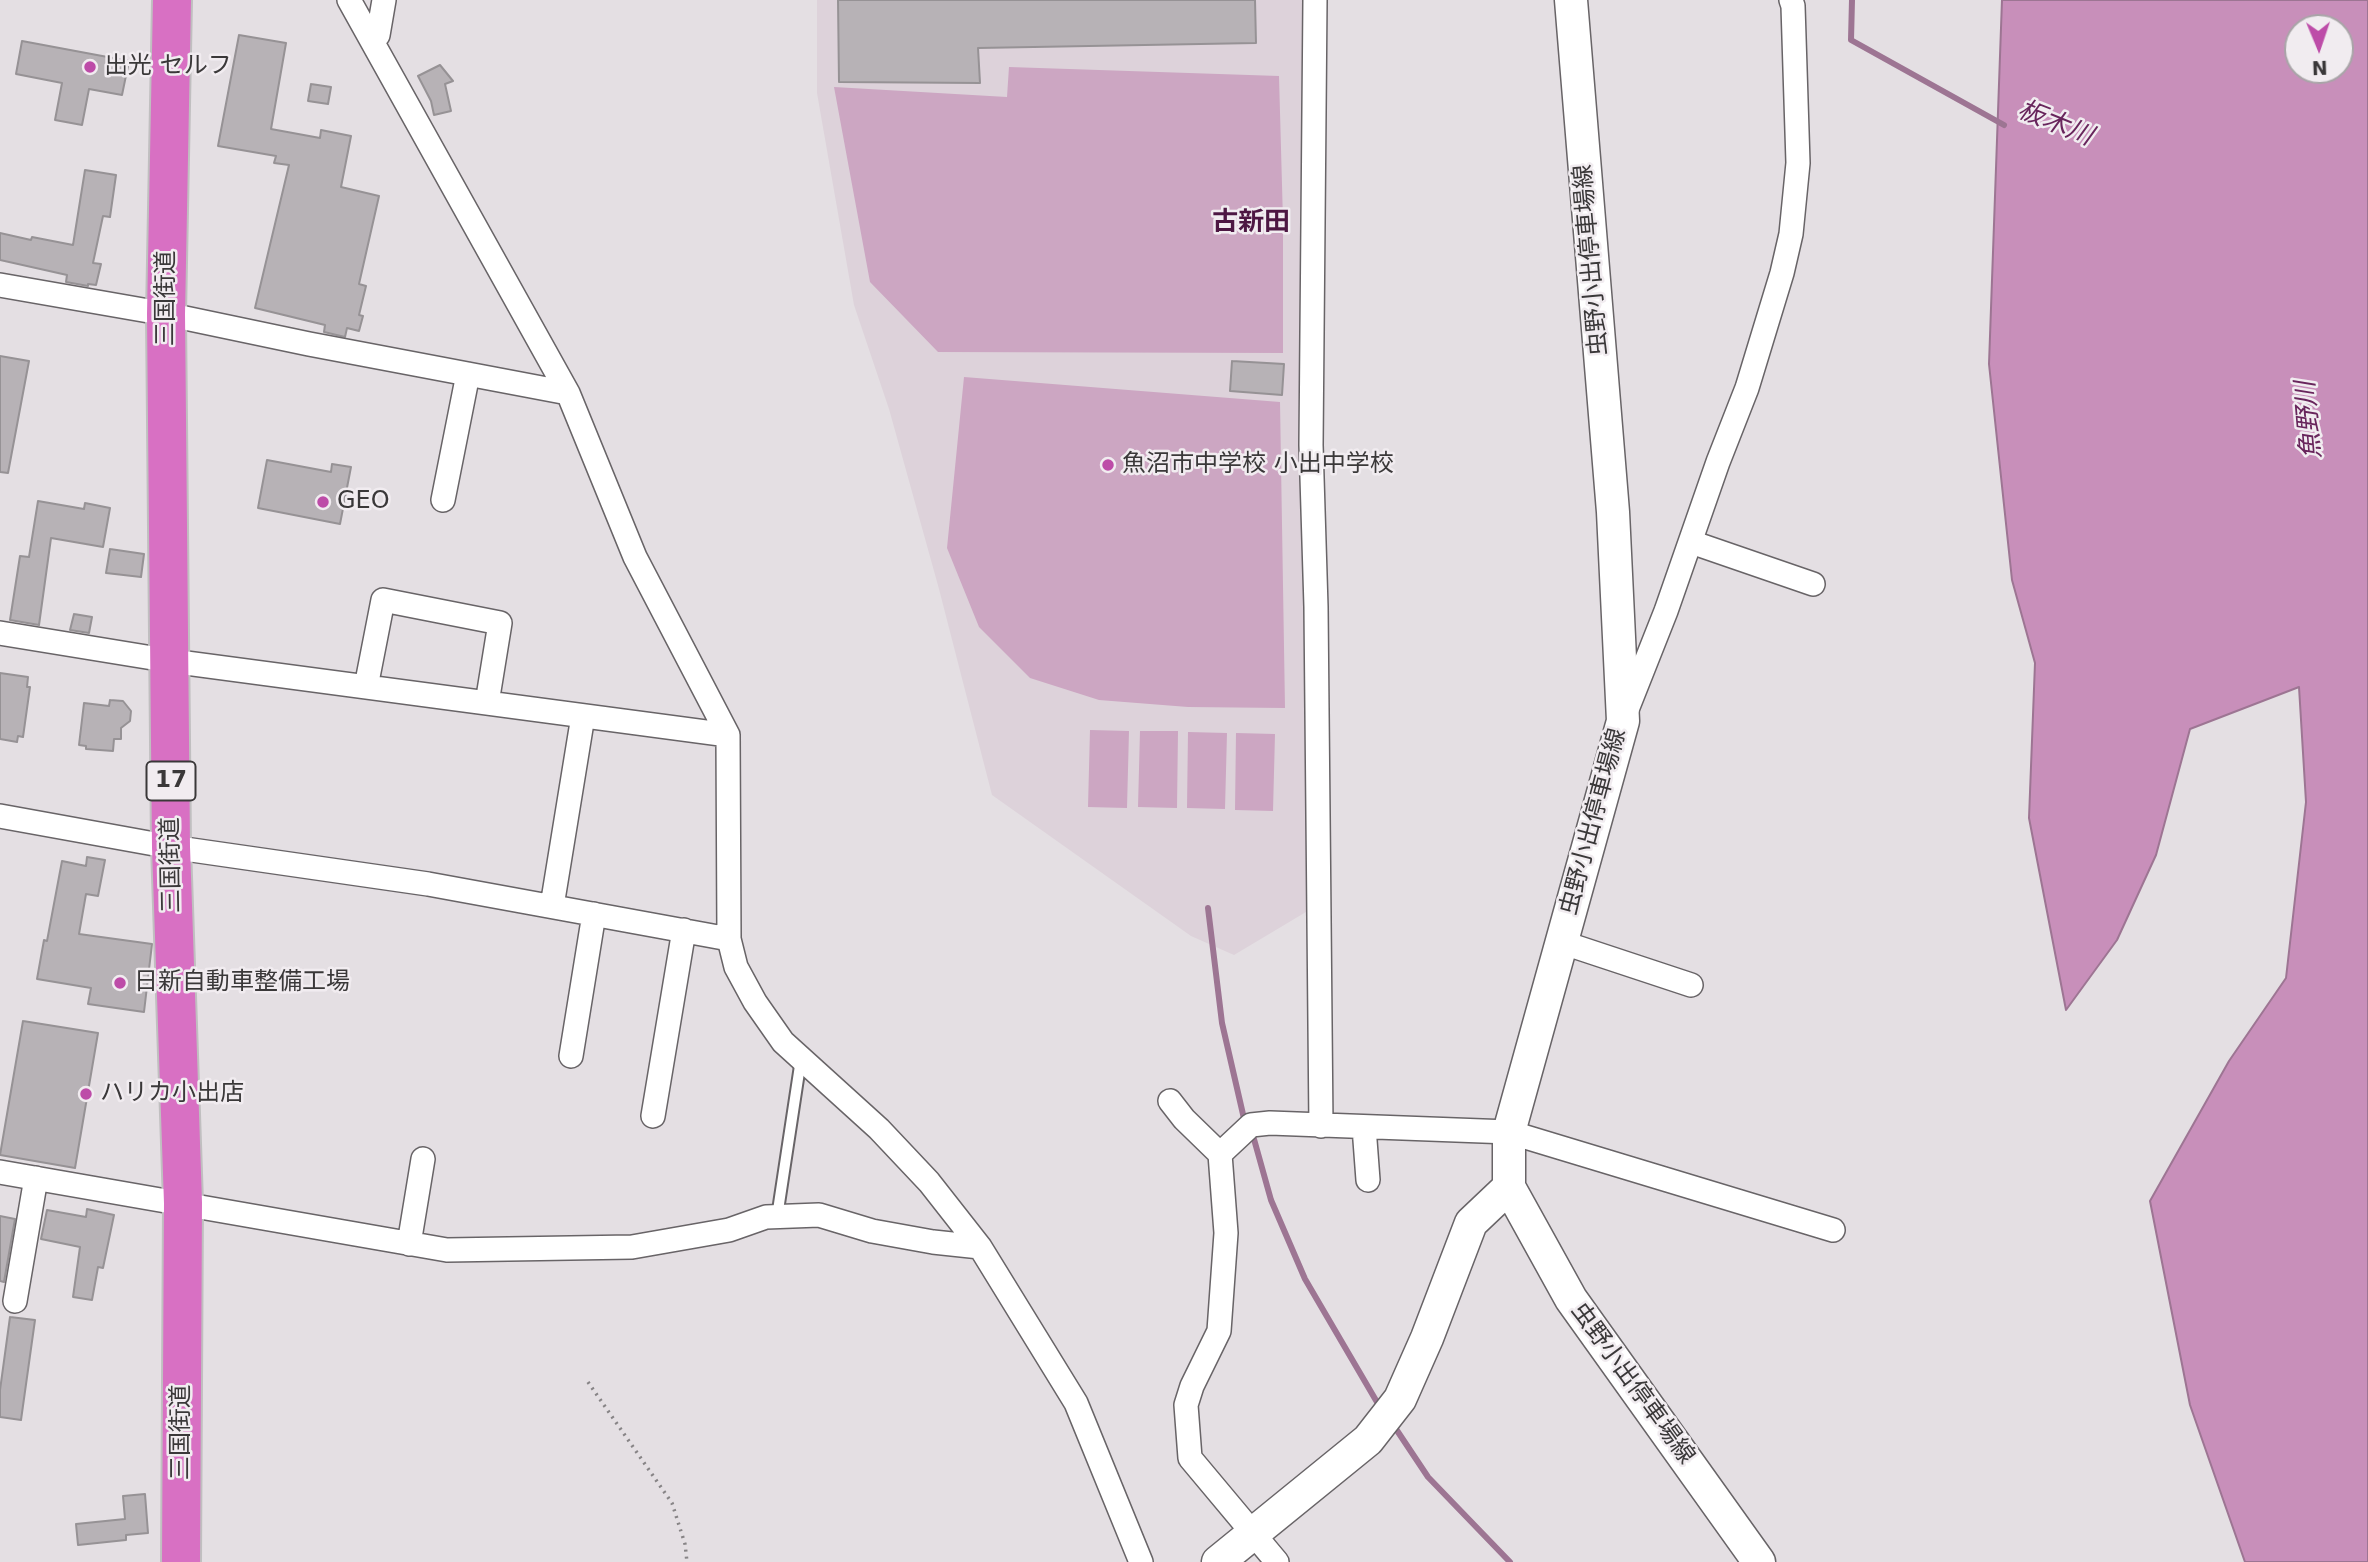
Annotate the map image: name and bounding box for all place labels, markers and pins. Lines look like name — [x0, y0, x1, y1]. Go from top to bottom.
place label: 出光 セルフ — [104, 53, 232, 81]
marker: 出光 セルフ — [82, 59, 98, 75]
place label: 魚沼市中学校 小出中学校 — [1122, 451, 1394, 479]
marker: 魚沼市中学校 小出中学校 — [1100, 457, 1116, 473]
place label: GEO — [337, 488, 390, 516]
marker: GEO — [315, 494, 331, 510]
place label: 日新自動車整備工場 — [134, 969, 350, 997]
marker: 日新自動車整備工場 — [112, 975, 128, 991]
place label: ハリカ小出店 — [100, 1080, 244, 1108]
marker: ハリカ小出店 — [78, 1086, 94, 1102]

